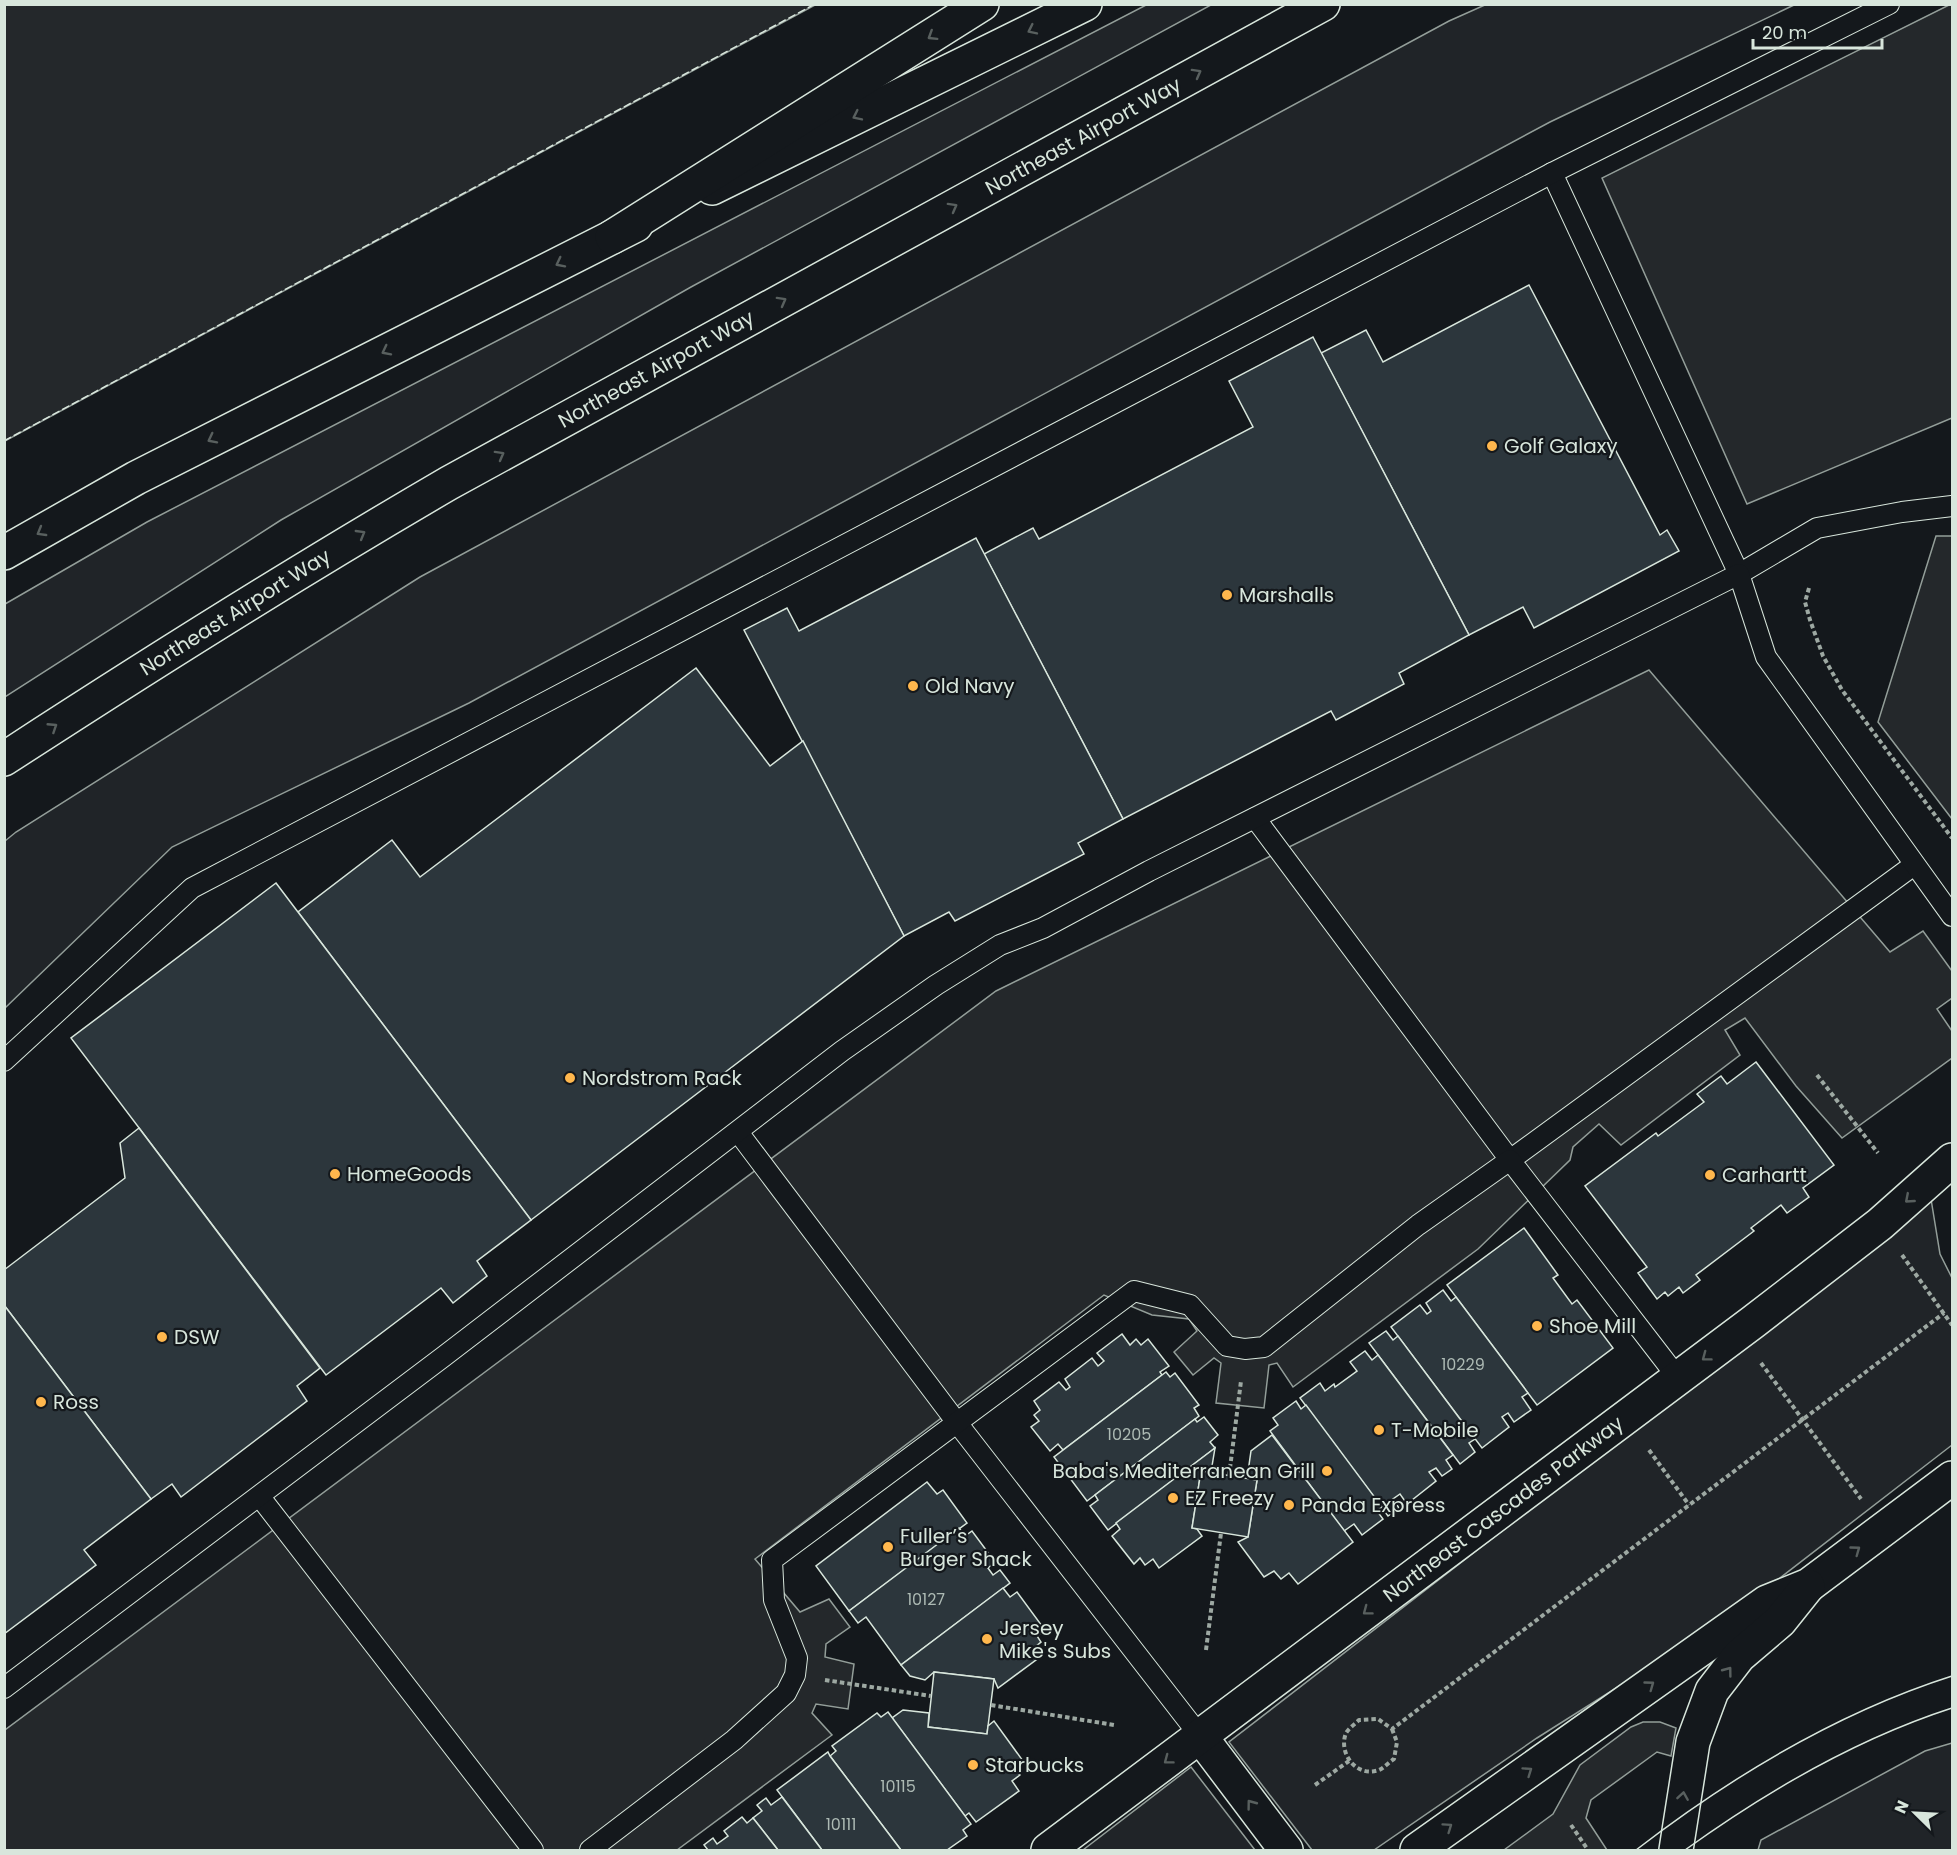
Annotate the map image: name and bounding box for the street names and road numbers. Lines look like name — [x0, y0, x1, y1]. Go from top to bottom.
street label: Northeast Airport Way — [980, 70, 1186, 202]
street label: Northeast Airport Way — [553, 303, 759, 435]
street label: Northeast Airport Way — [134, 542, 336, 682]
street label: Northeast Cascades Parkway — [1377, 1409, 1629, 1609]

